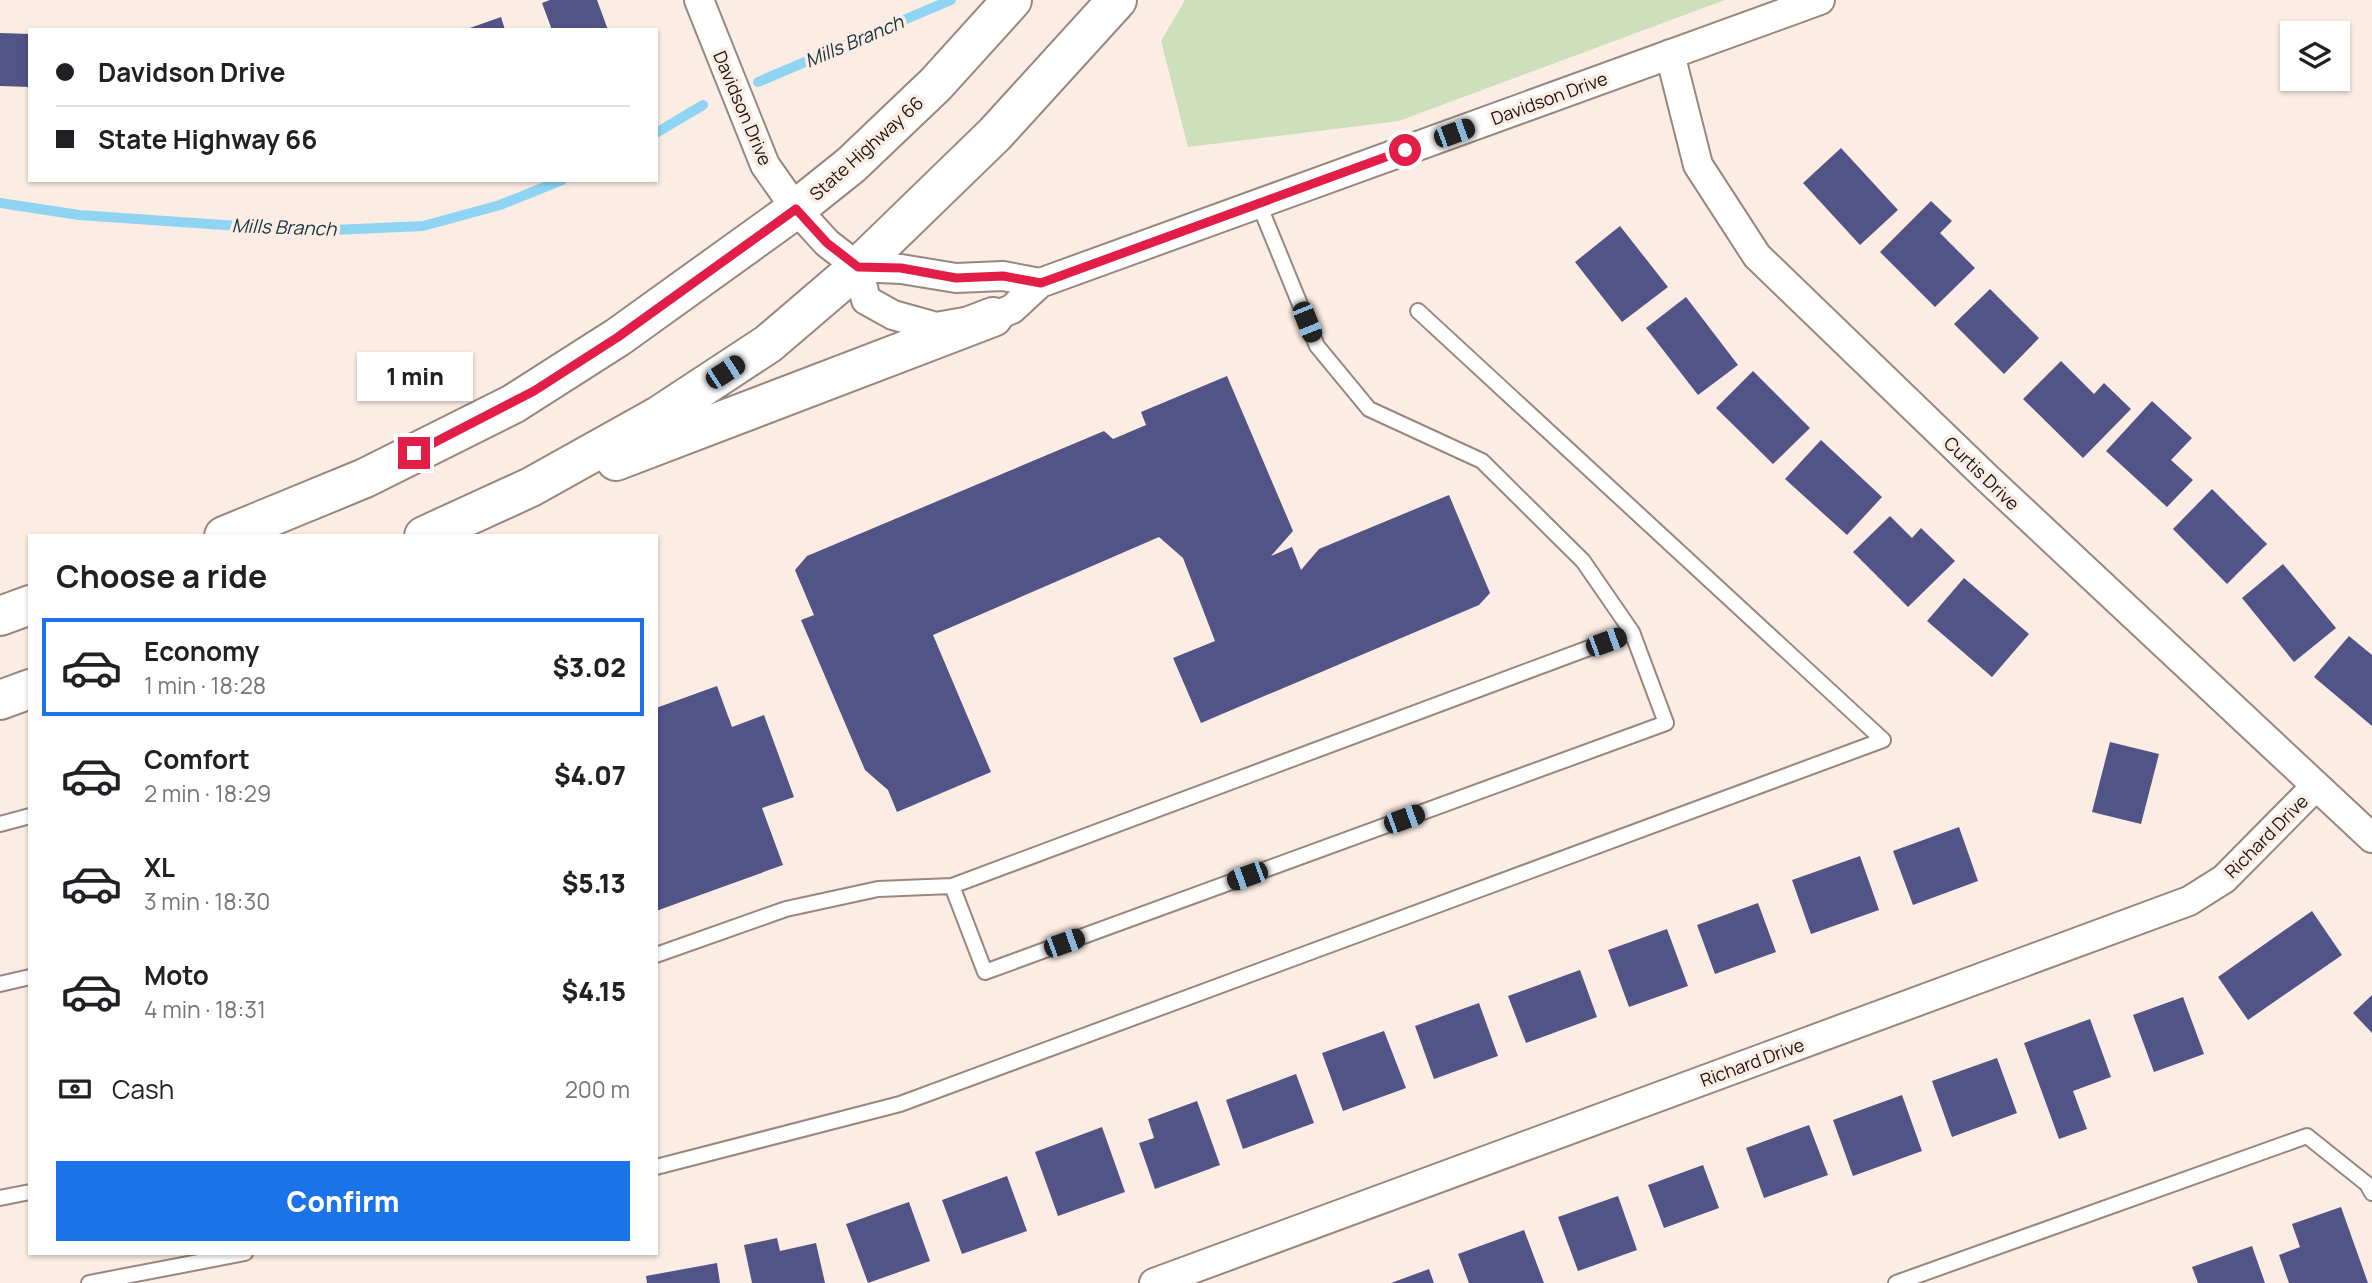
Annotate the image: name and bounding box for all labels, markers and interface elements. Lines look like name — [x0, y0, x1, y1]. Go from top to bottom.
water label: Mills Branch — [801, 8, 908, 73]
map controls — [2280, 21, 2350, 91]
button: layers — [2280, 21, 2350, 91]
street label: Davidson Drive — [708, 47, 778, 169]
text: Davidson Drive — [98, 54, 285, 90]
street label: Davidson Drive — [1487, 66, 1611, 130]
street label: State Highway 66 — [804, 90, 928, 206]
car — [1431, 116, 1478, 150]
text: State Highway 66 — [98, 121, 317, 157]
route start — [1389, 134, 1421, 166]
water label: Mills Branch — [231, 212, 338, 242]
car — [1290, 299, 1325, 345]
callout: 1 min — [356, 351, 472, 400]
car — [702, 352, 749, 392]
text: 1 min — [386, 360, 444, 392]
street label: Curtis Drive — [1939, 431, 2025, 515]
route end — [398, 437, 430, 469]
text: Choose a ride — [56, 554, 267, 598]
car — [1583, 625, 1630, 659]
text: Economy — [144, 633, 259, 669]
icon: car — [60, 636, 123, 699]
text: $3.02 — [552, 649, 626, 685]
text: 1 min · 18:28 — [144, 669, 266, 701]
text: Comfort — [144, 741, 250, 777]
icon: car — [60, 744, 123, 807]
text: $4.07 — [554, 757, 626, 793]
text: 2 min · 18:29 — [144, 777, 271, 809]
street label: Richard Drive — [2219, 789, 2313, 883]
car — [1381, 802, 1428, 836]
text: XL — [144, 849, 175, 885]
icon: car — [60, 852, 123, 915]
car — [1224, 859, 1271, 893]
text: $5.13 — [562, 865, 626, 901]
text: 3 min · 18:30 — [144, 885, 270, 917]
car — [1041, 926, 1088, 960]
text: Moto — [144, 957, 209, 993]
icon: car — [60, 960, 123, 1023]
text: $4.15 — [562, 973, 626, 1009]
text: 4 min · 18:31 — [144, 993, 266, 1025]
street label: Richard Drive — [1697, 1032, 1807, 1092]
icon: cash — [56, 1070, 94, 1108]
text: Cash — [112, 1071, 174, 1107]
text: 200 m — [565, 1073, 630, 1105]
button: Confirm — [56, 1161, 630, 1241]

